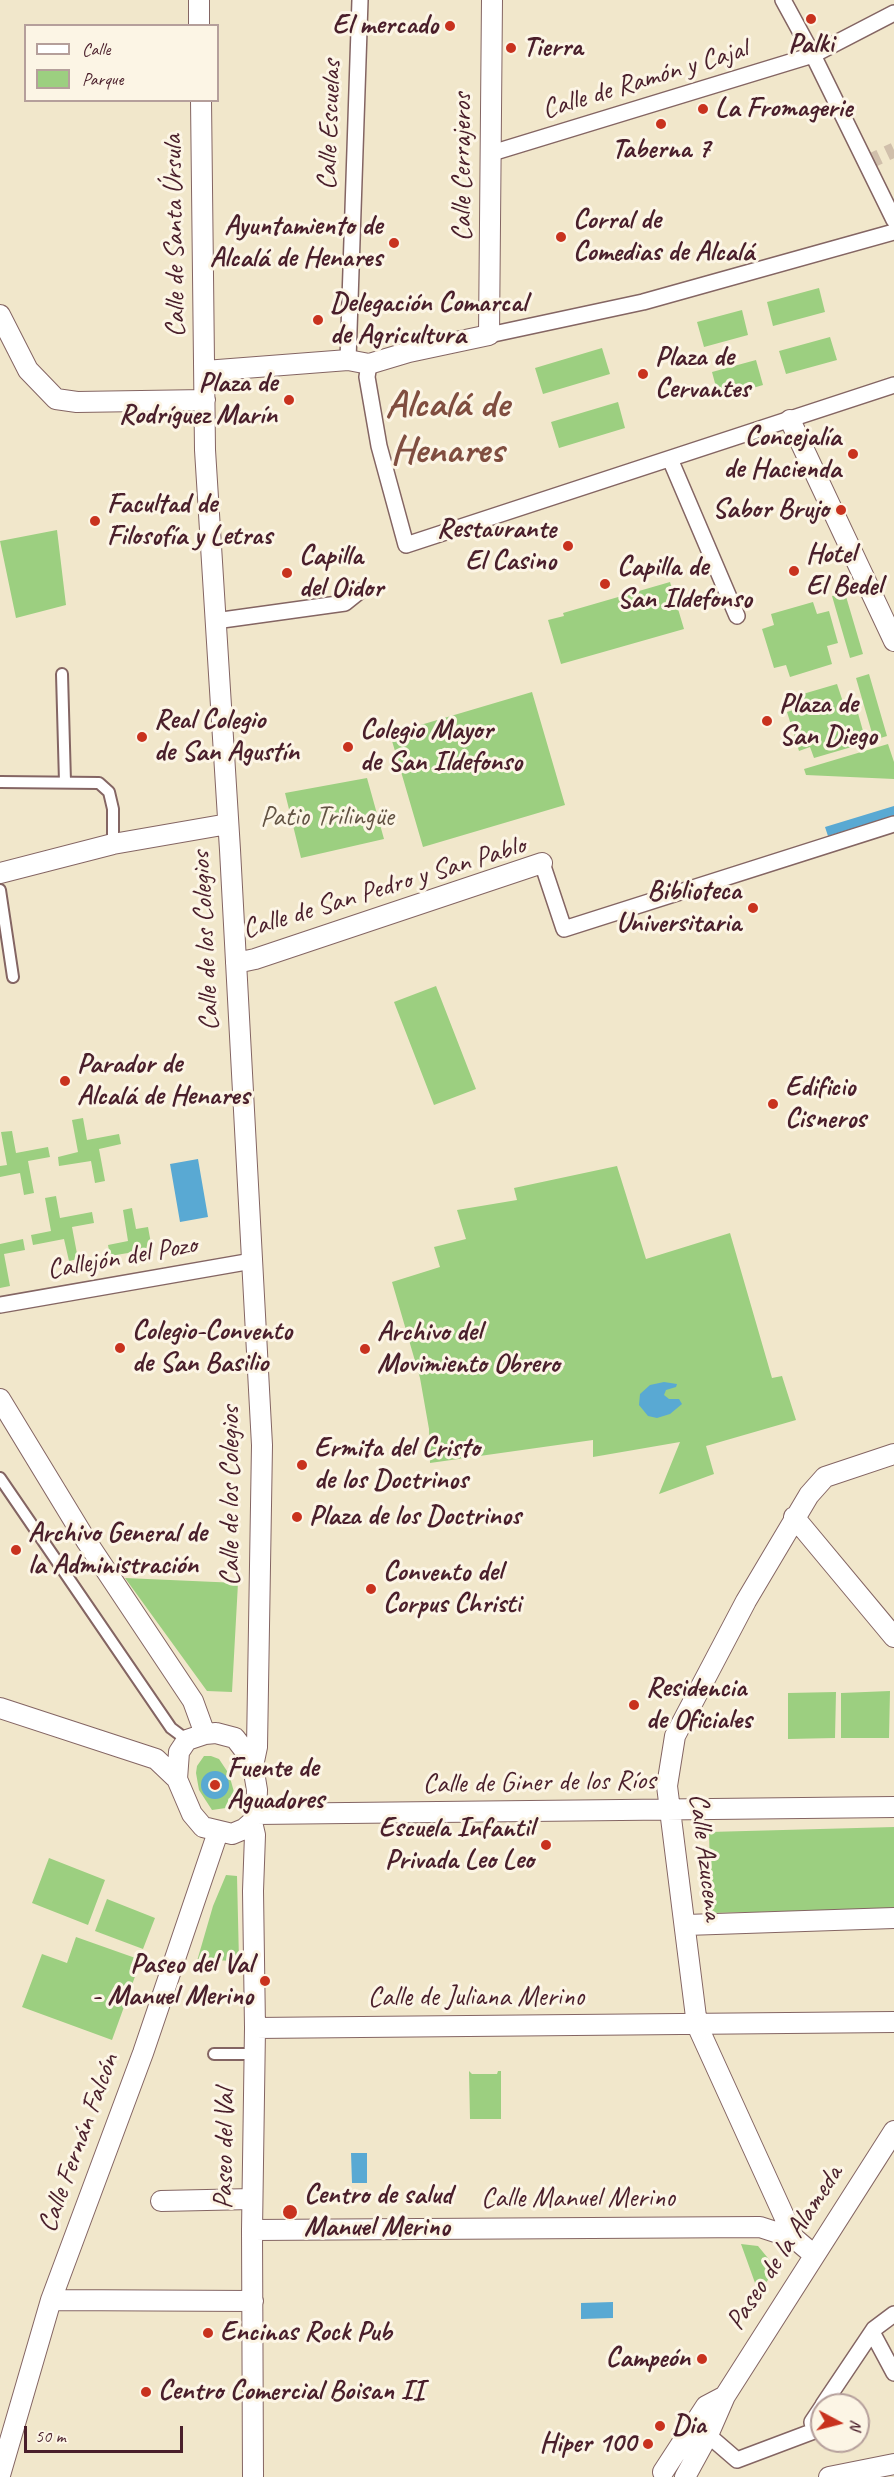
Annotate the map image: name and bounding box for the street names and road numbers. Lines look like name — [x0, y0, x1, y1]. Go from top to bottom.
street label: Calle de Ramón y Cajal — [538, 33, 752, 127]
street label: Calle Escuelas — [311, 59, 349, 191]
street label: Calle Cerrajeros — [446, 93, 480, 241]
street label: Calle de Santa Úrsula — [156, 134, 194, 338]
street label: Calle de San Pedro y San Pablo — [238, 829, 530, 947]
street label: Calle de los Colegios — [185, 850, 227, 1032]
street label: Callejón del Pozo — [45, 1228, 199, 1288]
street label: Calle de los Colegios — [214, 1406, 248, 1586]
street label: Calle de Giner de los Ríos — [422, 1764, 656, 1802]
street label: Calle Azucena — [681, 1792, 729, 1922]
street label: Calle de Juliana Merino — [368, 1981, 584, 2015]
street label: Calle Fernán Falcón — [31, 2049, 127, 2237]
street label: Paseo del Val — [207, 2089, 243, 2209]
street label: Paseo de la Alameda — [719, 2159, 851, 2337]
street label: Calle Manuel Merino — [481, 2182, 675, 2216]

